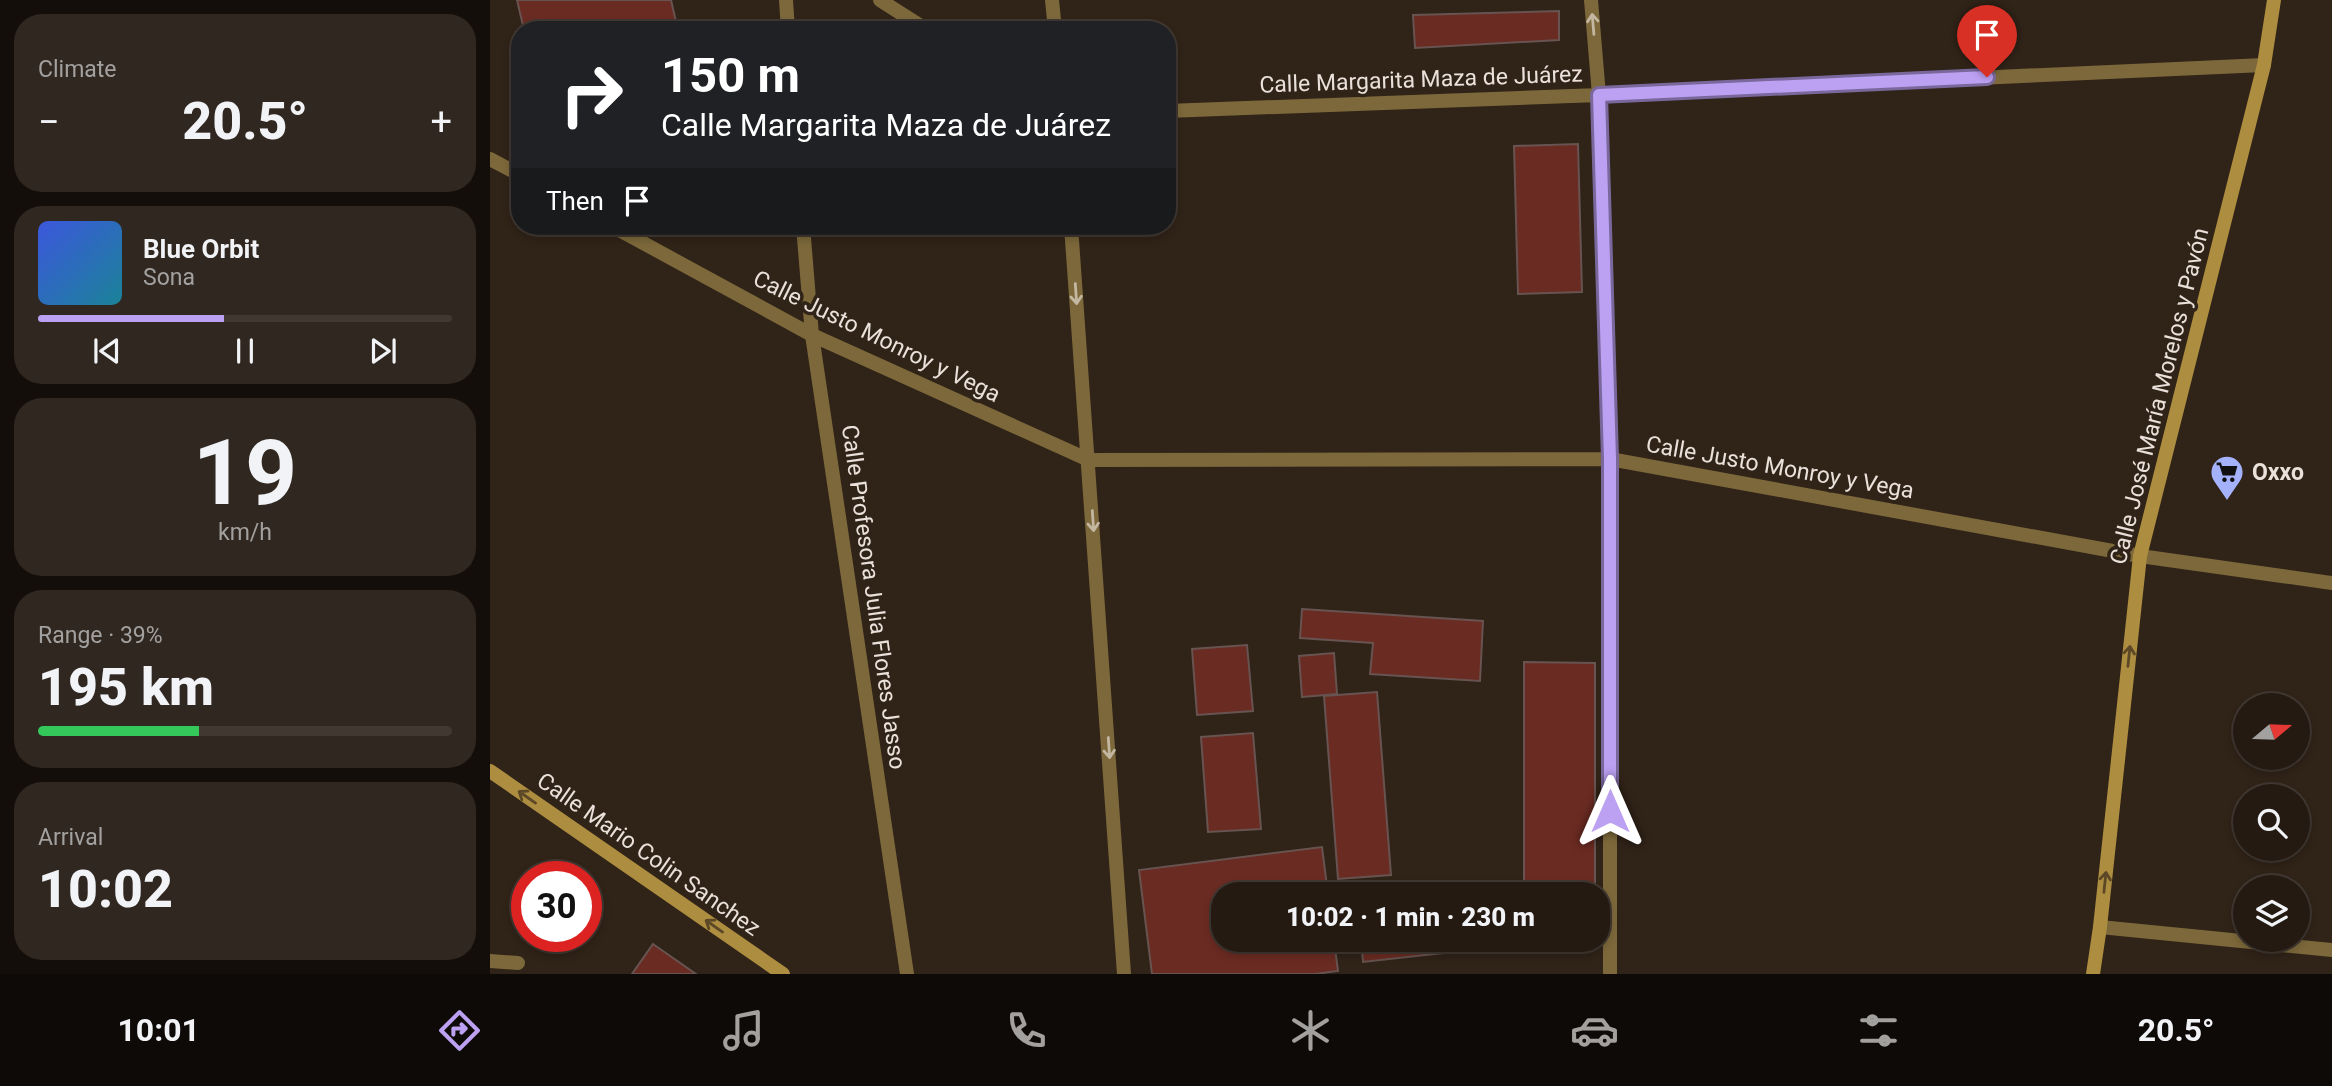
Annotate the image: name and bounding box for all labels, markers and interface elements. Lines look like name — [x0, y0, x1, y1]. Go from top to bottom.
pin — [1957, 5, 2017, 77]
one-way arrow — [1586, 13, 1599, 36]
icon: arrive — [1968, 16, 2006, 54]
text: 150 m — [661, 47, 800, 104]
icon: right — [546, 49, 637, 140]
text: Climate — [38, 56, 117, 83]
street label: Calle Margarita Maza de Juárez — [1259, 60, 1583, 99]
text: 20.5° — [182, 91, 308, 152]
text: − — [38, 100, 60, 144]
text: + — [430, 100, 452, 144]
text: Calle Margarita Maza de Juárez — [661, 106, 1111, 144]
icon: arrive — [618, 182, 656, 220]
text: Then — [546, 186, 604, 216]
street label: Calle José María Morelos y Pavón — [2105, 225, 2214, 567]
text: Blue Orbit — [143, 234, 259, 264]
text: Sona — [143, 264, 195, 291]
street label: Calle Justo Monroy y Vega — [749, 265, 1005, 408]
one-way arrow — [1070, 282, 1083, 305]
icon: previous — [88, 332, 126, 370]
icon: pause — [226, 332, 264, 370]
icon: next — [364, 332, 402, 370]
text: 19 — [193, 420, 297, 526]
street label: Calle Profesora Julia Flores Jasso — [836, 423, 911, 771]
street label: Calle Justo Monroy y Vega — [1644, 431, 1916, 504]
supermarket icon: Oxxo — [2208, 453, 2246, 502]
place label: Oxxo — [2252, 459, 2304, 486]
one-way arrow — [1087, 509, 1100, 531]
text: km/h — [218, 519, 272, 546]
text: Range · 39% — [38, 622, 163, 649]
one-way arrow — [2123, 645, 2136, 668]
text: 195 km — [38, 657, 214, 718]
north arrow — [2233, 693, 2310, 770]
map controls — [2233, 693, 2310, 952]
one-way arrow — [1103, 736, 1116, 758]
street label: Calle Mario Colin Sanchez — [532, 767, 765, 942]
position arrow — [1573, 774, 1647, 848]
button: search — [2233, 784, 2310, 861]
one-way arrow — [518, 789, 537, 804]
text: Arrival — [38, 824, 103, 851]
text: 10:02 — [38, 859, 173, 920]
speed limit sign: 30 — [511, 861, 602, 952]
one-way arrow — [2099, 871, 2112, 894]
button: layers — [2233, 875, 2310, 952]
text: 10:02 · 1 min · 230 m — [1286, 902, 1535, 932]
one-way arrow — [705, 919, 724, 933]
icon: directions — [435, 1006, 484, 1055]
icon: music — [719, 1006, 768, 1055]
icon: phone — [1002, 1006, 1051, 1055]
icon: climate — [1286, 1006, 1335, 1055]
icon: car — [1570, 1006, 1619, 1055]
icon: filters — [1854, 1006, 1903, 1055]
text: 10:01 — [117, 1011, 200, 1049]
text: 20.5° — [2138, 1011, 2214, 1049]

